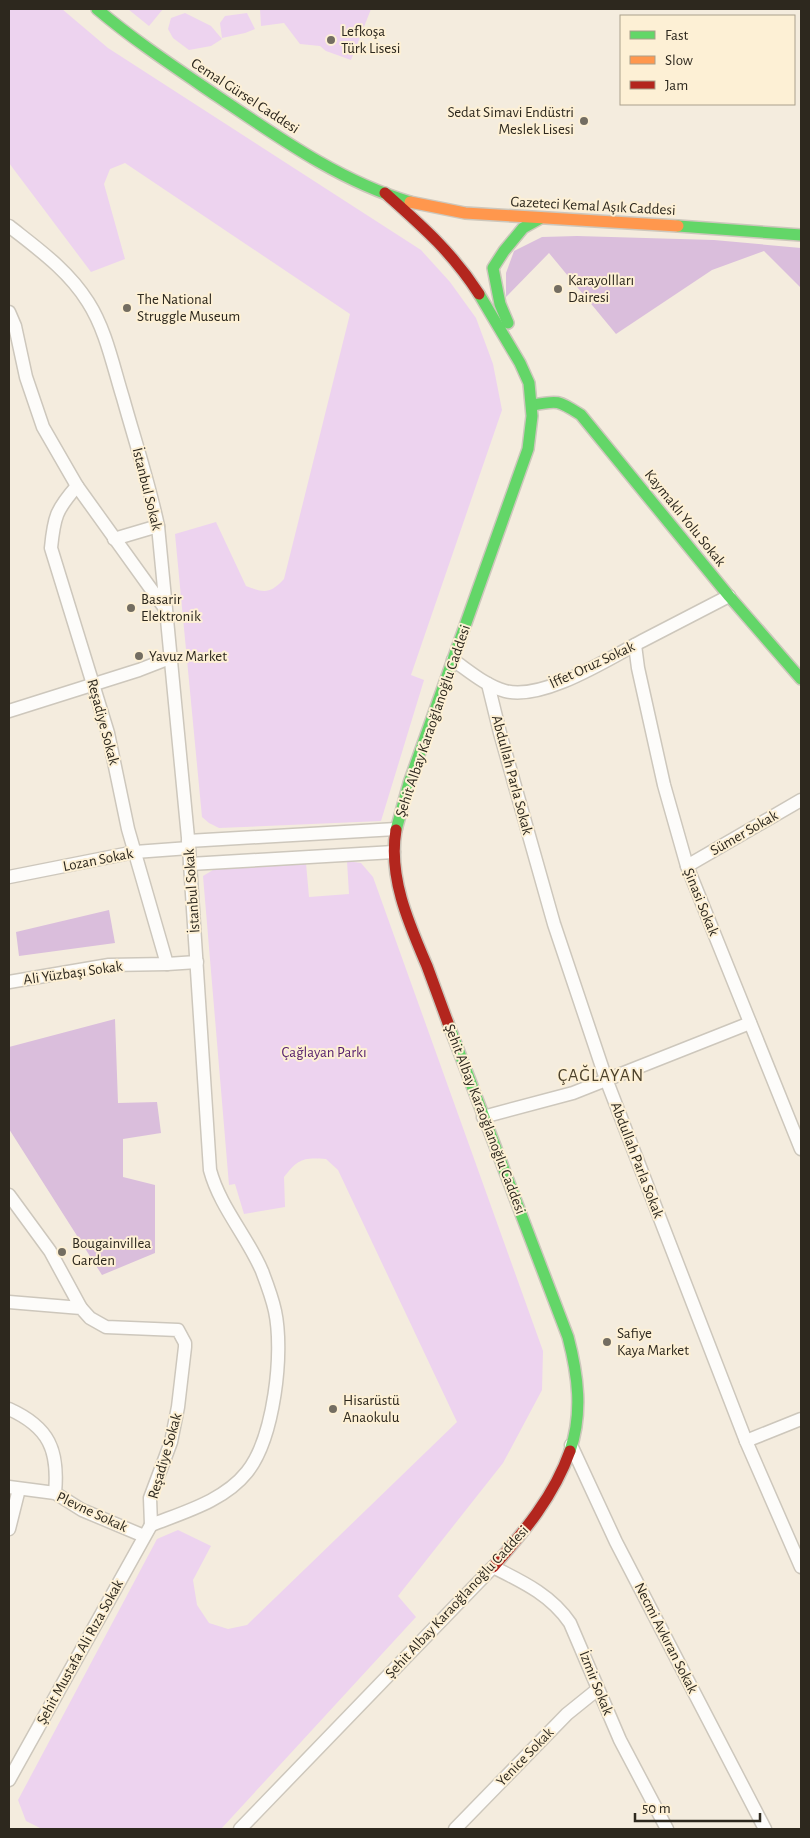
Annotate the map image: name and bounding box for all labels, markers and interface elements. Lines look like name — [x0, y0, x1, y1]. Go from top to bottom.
legend — [620, 15, 795, 105]
place label: Lefkoşa Türk Lisesi — [341, 24, 400, 56]
text: Fast — [665, 28, 689, 43]
marker: Lefkoşa Türk Lisesi — [325, 34, 337, 46]
text: Slow — [665, 53, 693, 68]
street label: Cemal Gürsel Caddesi — [188, 56, 302, 136]
text: Jam — [665, 78, 688, 93]
place label: Sedat Simavi Endüstri Meslek Lisesi — [447, 105, 574, 137]
marker: Sedat Simavi Endüstri Meslek Lisesi — [578, 115, 590, 127]
street label: Gazeteci Kemal Aşık Caddesi — [510, 194, 676, 218]
place label: Karayollları Dairesi — [568, 273, 634, 305]
marker: Karayollları Dairesi — [552, 283, 564, 295]
place label: The National Struggle Museum — [137, 292, 240, 324]
marker: The National Struggle Museum — [121, 302, 133, 314]
street label: İstanbul Sokak — [129, 446, 166, 532]
street label: Kaymaklı Yolu Sokak — [642, 467, 728, 569]
place label: Basarir Elektronik — [141, 592, 201, 624]
marker: Basarir Elektronik — [125, 602, 137, 614]
street label: Şehit Albay Karaoğlanoğlu Caddesi — [393, 623, 473, 819]
street label: İffet Oruz Sokak — [546, 637, 637, 691]
place label: Yavuz Market — [149, 649, 227, 664]
marker: Yavuz Market — [133, 650, 145, 662]
street label: Reşadiye Sokak — [84, 677, 122, 767]
street label: Abdullah Parla Sokak — [489, 714, 535, 837]
street label: Sümer Sokak — [708, 808, 780, 858]
street label: Lozan Sokak — [62, 846, 134, 874]
street label: İstanbul Sokak — [180, 848, 202, 934]
street label: Şinasi Sokak — [681, 866, 721, 938]
street label: Ali Yüzbaşı Sokak — [22, 959, 124, 987]
street label: Şehit Albay Karaoğlanoğlu Caddesi — [442, 1022, 528, 1216]
park label: Çağlayan Parkı — [281, 1045, 367, 1060]
district label: ÇAĞLAYAN — [558, 1064, 644, 1085]
street label: Abdullah Parla Sokak — [608, 1100, 666, 1220]
place label: Bougainvillea Garden — [72, 1236, 151, 1268]
marker: Bougainvillea Garden — [56, 1246, 68, 1258]
place label: Safiye Kaya Market — [617, 1326, 689, 1358]
marker: Safiye Kaya Market — [601, 1336, 613, 1348]
place label: Hisarüstü Anaokulu — [343, 1393, 400, 1425]
marker: Hisarüstü Anaokulu — [327, 1403, 339, 1415]
street label: Reşadiye Sokak — [146, 1411, 184, 1501]
street label: Plevne Sokak — [54, 1489, 130, 1535]
street label: Şehit Albay Karaoğlanoğlu Caddesi — [383, 1523, 531, 1681]
street label: Şehit Mustafa Ali Rıza Sokak — [34, 1577, 126, 1727]
street label: Necmi Avkıran Sokak — [632, 1580, 700, 1696]
street label: İzmir Sokak — [576, 1648, 618, 1717]
street label: Yenice Sokak — [494, 1725, 557, 1789]
scale bar — [635, 1790, 760, 1822]
text: 50 m — [642, 1801, 671, 1816]

